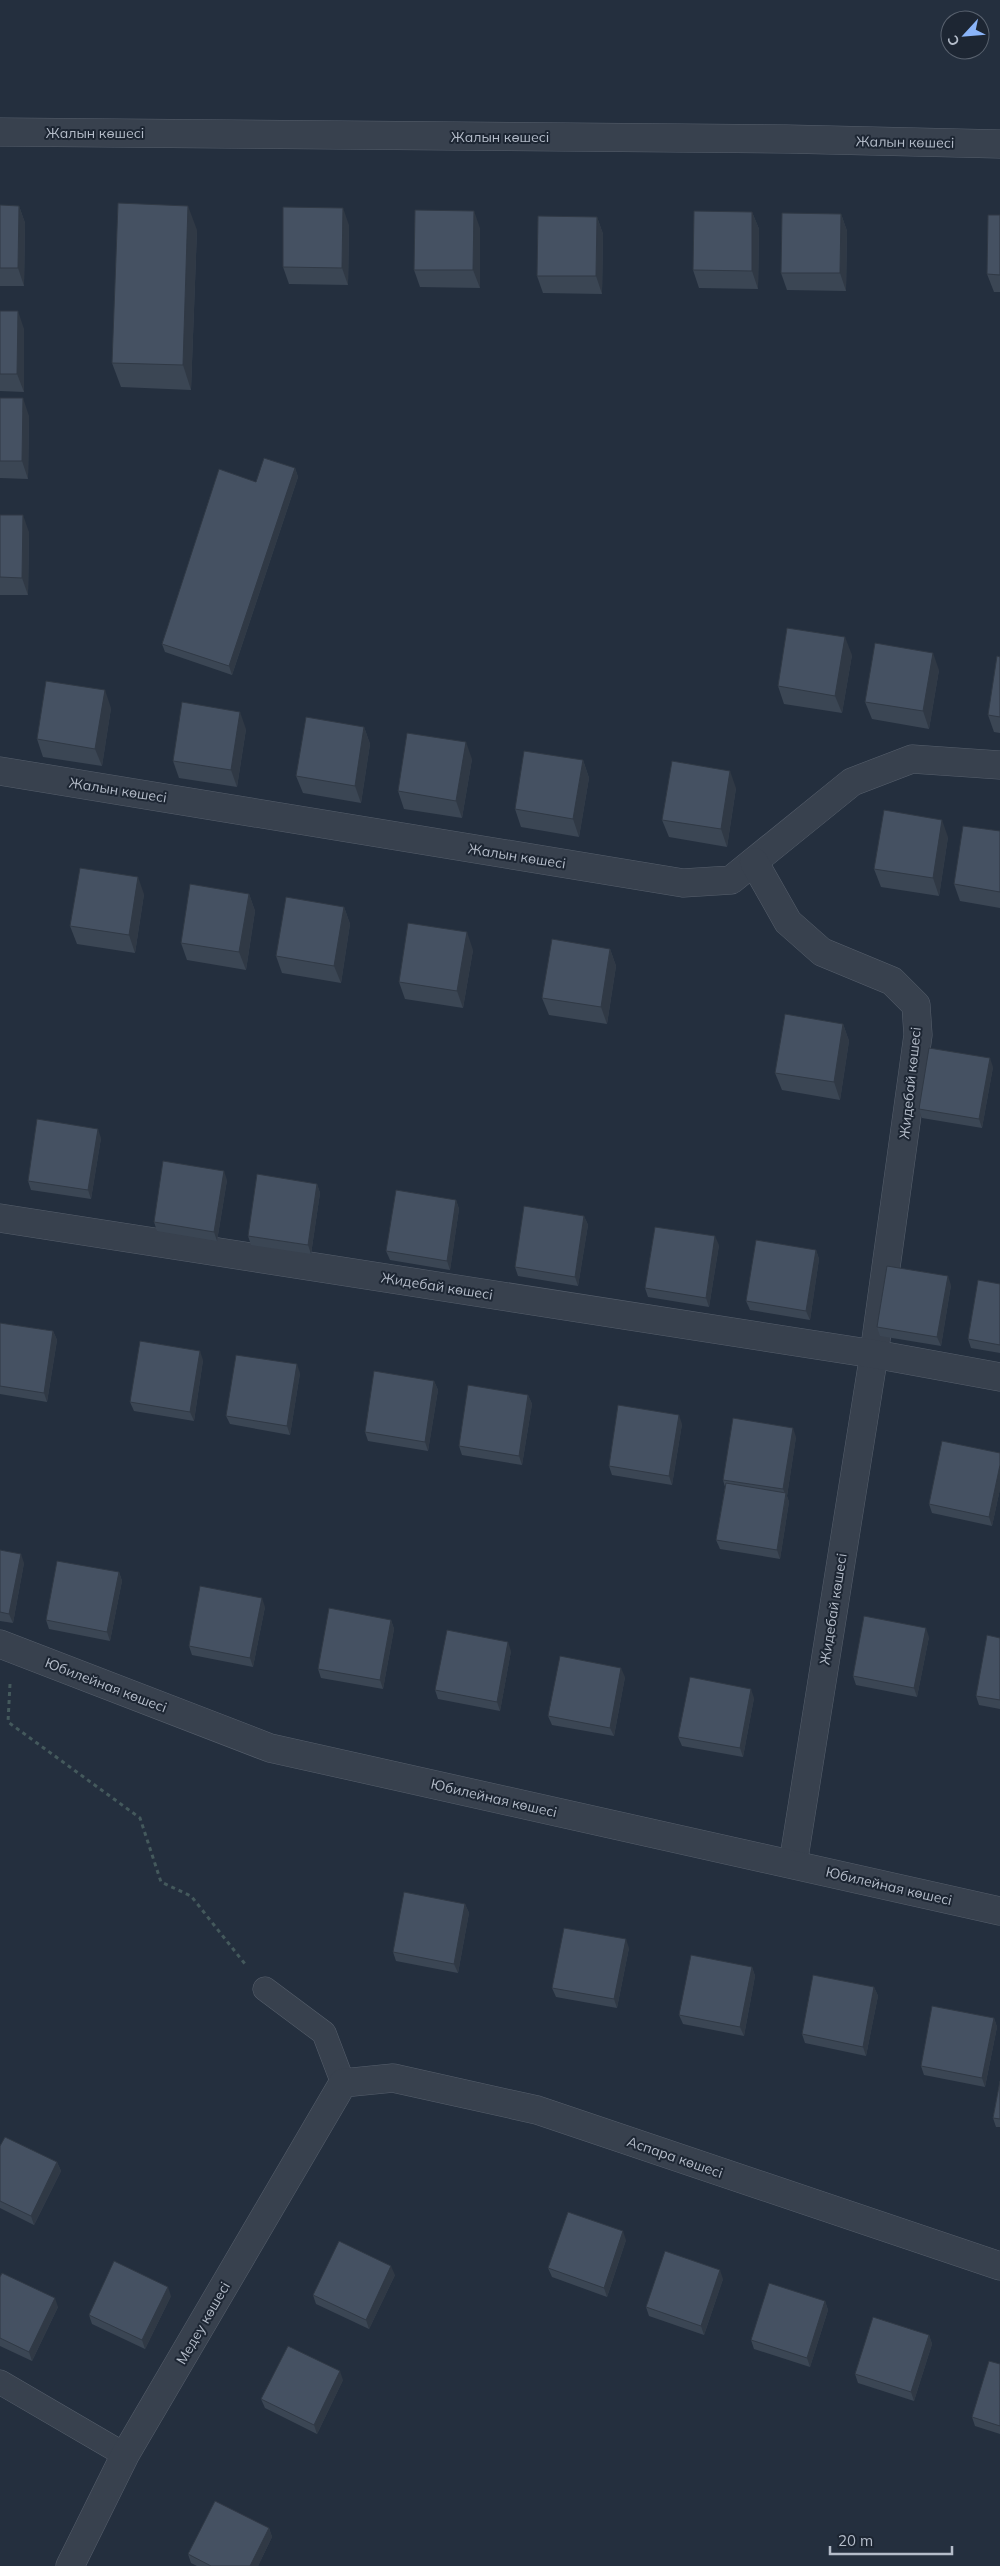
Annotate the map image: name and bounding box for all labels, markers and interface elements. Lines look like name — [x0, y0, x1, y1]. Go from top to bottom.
north arrow — [940, 10, 990, 60]
text: С — [943, 32, 964, 49]
street label: Жалын көшесі — [46, 124, 144, 142]
street label: Жалын көшесі — [451, 128, 549, 146]
street label: Жалын көшесі — [856, 132, 954, 152]
street label: Жалын көшесі — [68, 773, 168, 807]
street label: Жалын көшесі — [467, 839, 567, 873]
street label: Жидебай көшесі — [895, 1026, 925, 1140]
street label: Жидебай көшесі — [380, 1268, 494, 1304]
street label: Жидебай көшесі — [815, 1552, 851, 1666]
street label: Юбилейная көшесі — [43, 1653, 169, 1717]
street label: Юбилейная көшесі — [429, 1775, 559, 1821]
street label: Юбилейная көшесі — [824, 1863, 954, 1909]
street label: Аспара көшесі — [625, 2132, 725, 2182]
street label: Медеу көшесі — [172, 2278, 234, 2368]
scale bar — [830, 2524, 952, 2556]
text: 20 m — [838, 2531, 873, 2550]

